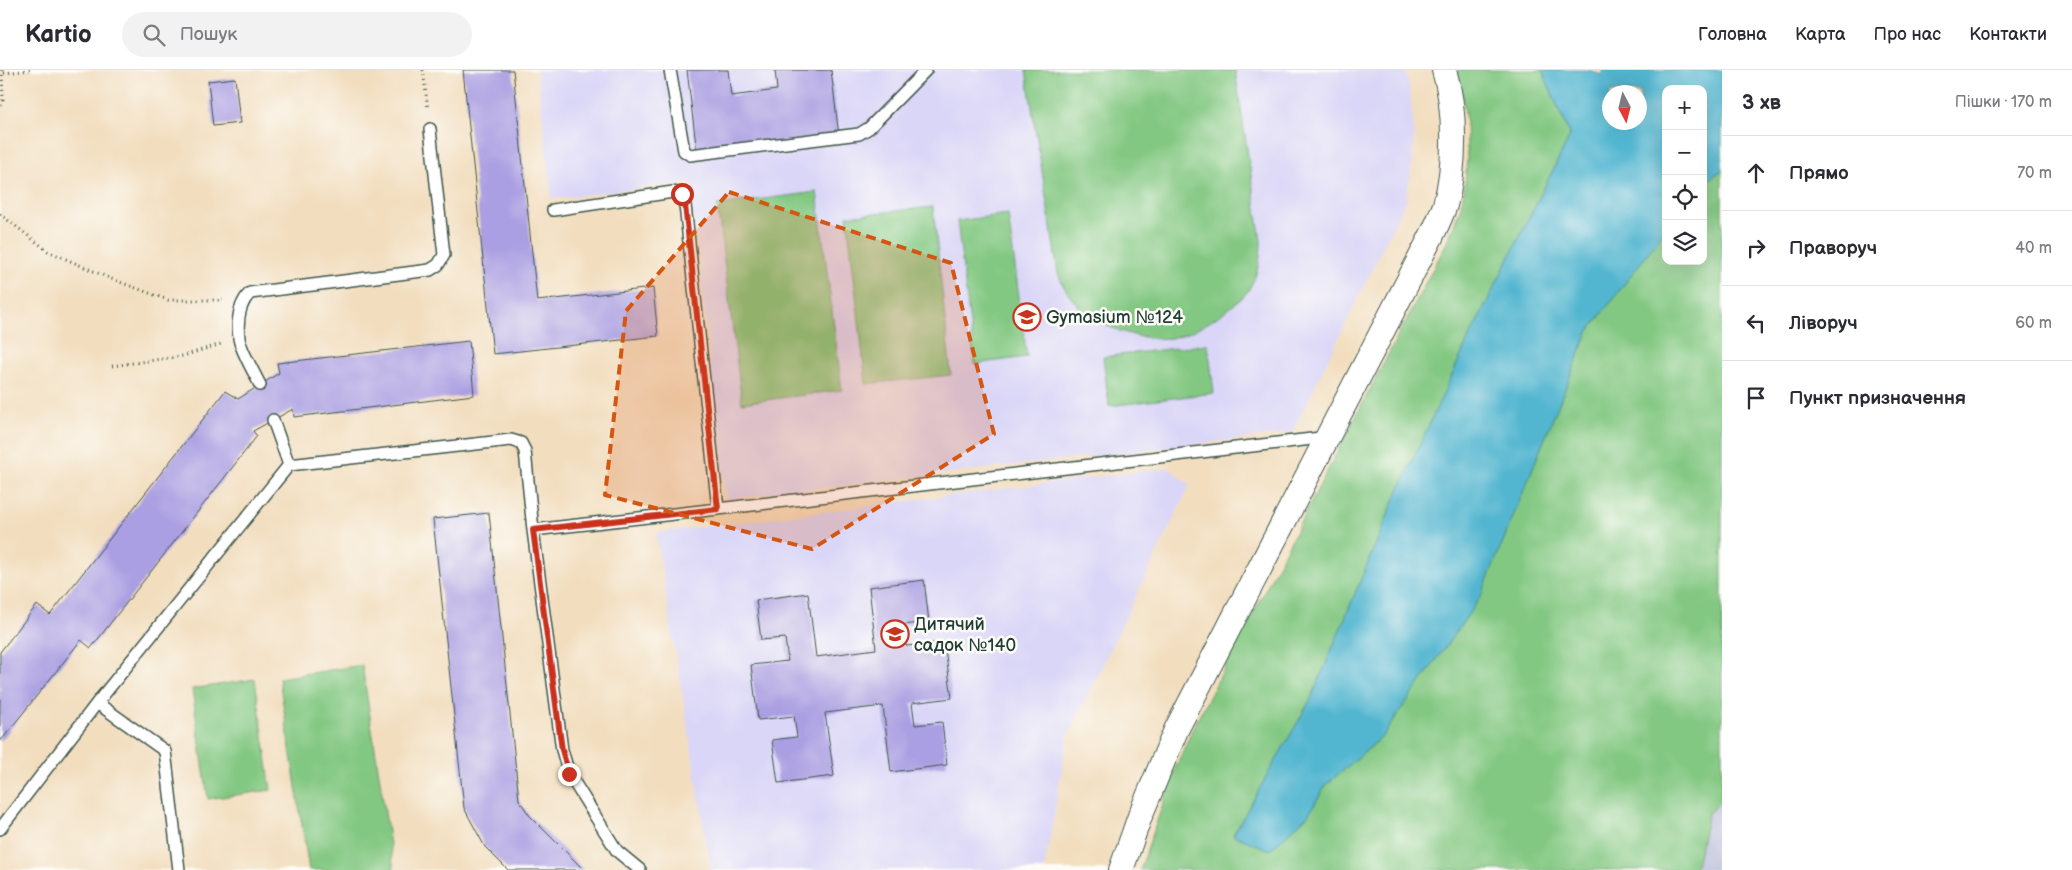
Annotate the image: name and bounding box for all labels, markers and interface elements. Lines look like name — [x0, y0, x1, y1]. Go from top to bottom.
search box — [122, 12, 472, 57]
text: Kartio — [25, 20, 92, 49]
icon: search — [140, 21, 168, 49]
text: Пошук — [180, 23, 237, 46]
text: Головна — [1698, 24, 1767, 45]
text: Карта — [1795, 24, 1846, 45]
text: Про нас — [1874, 24, 1941, 45]
text: Контакти — [1969, 24, 2047, 45]
north arrow — [1602, 85, 1647, 130]
map controls — [1662, 85, 1707, 265]
button: + — [1662, 85, 1707, 130]
text: 3 хв — [1742, 90, 1781, 115]
text: Пішки · 170 m — [1955, 93, 2052, 112]
button: − — [1662, 130, 1707, 175]
icon: ahead — [1742, 159, 1770, 187]
text: Прямо — [1789, 162, 1849, 185]
text: 70 m — [2017, 164, 2052, 183]
button: locate — [1662, 175, 1707, 220]
route start — [671, 183, 694, 206]
button: layers — [1662, 220, 1707, 265]
icon: right — [1742, 234, 1770, 262]
text: Праворуч — [1789, 237, 1877, 260]
text: 40 m — [2015, 239, 2052, 258]
school or university icon: Gymasium №124 — [1012, 302, 1042, 332]
place label: Gymasium №124 — [1046, 307, 1183, 328]
icon: left — [1742, 309, 1770, 337]
text: Ліворуч — [1789, 312, 1858, 335]
text: 60 m — [2015, 314, 2052, 333]
icon: arrive — [1742, 384, 1770, 412]
text: Пункт призначення — [1789, 387, 1966, 410]
place label: Дитячий садок №140 — [914, 614, 1016, 656]
school or university icon: Дитячий садок №140 — [880, 619, 910, 649]
route end — [558, 763, 581, 786]

